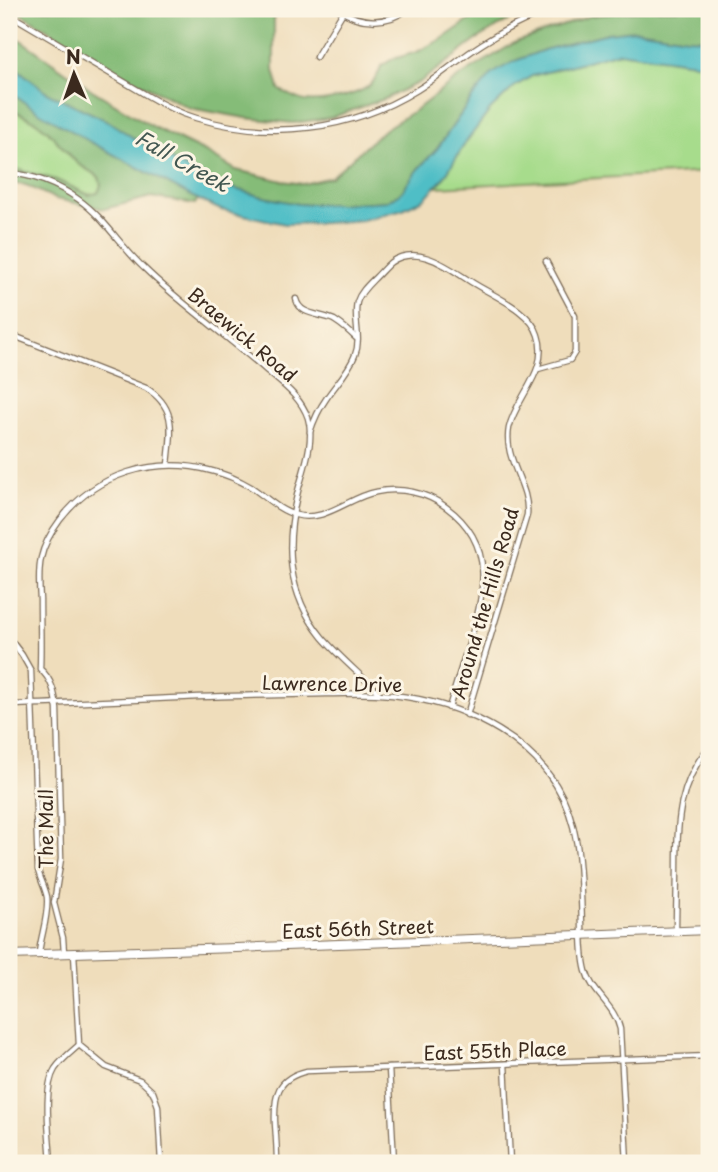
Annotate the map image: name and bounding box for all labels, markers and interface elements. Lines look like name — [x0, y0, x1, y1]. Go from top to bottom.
north arrow — [38, 38, 108, 108]
text: N — [65, 42, 81, 70]
water label: Fall Creek — [130, 121, 237, 200]
street label: Braewick Road — [182, 280, 304, 388]
street label: Around the Hills Road — [443, 504, 525, 702]
street label: Lawrence Drive — [262, 668, 402, 698]
street label: The Mall — [31, 789, 59, 869]
street label: East 56th Street — [281, 911, 435, 945]
street label: East 55th Place — [423, 1034, 567, 1066]

